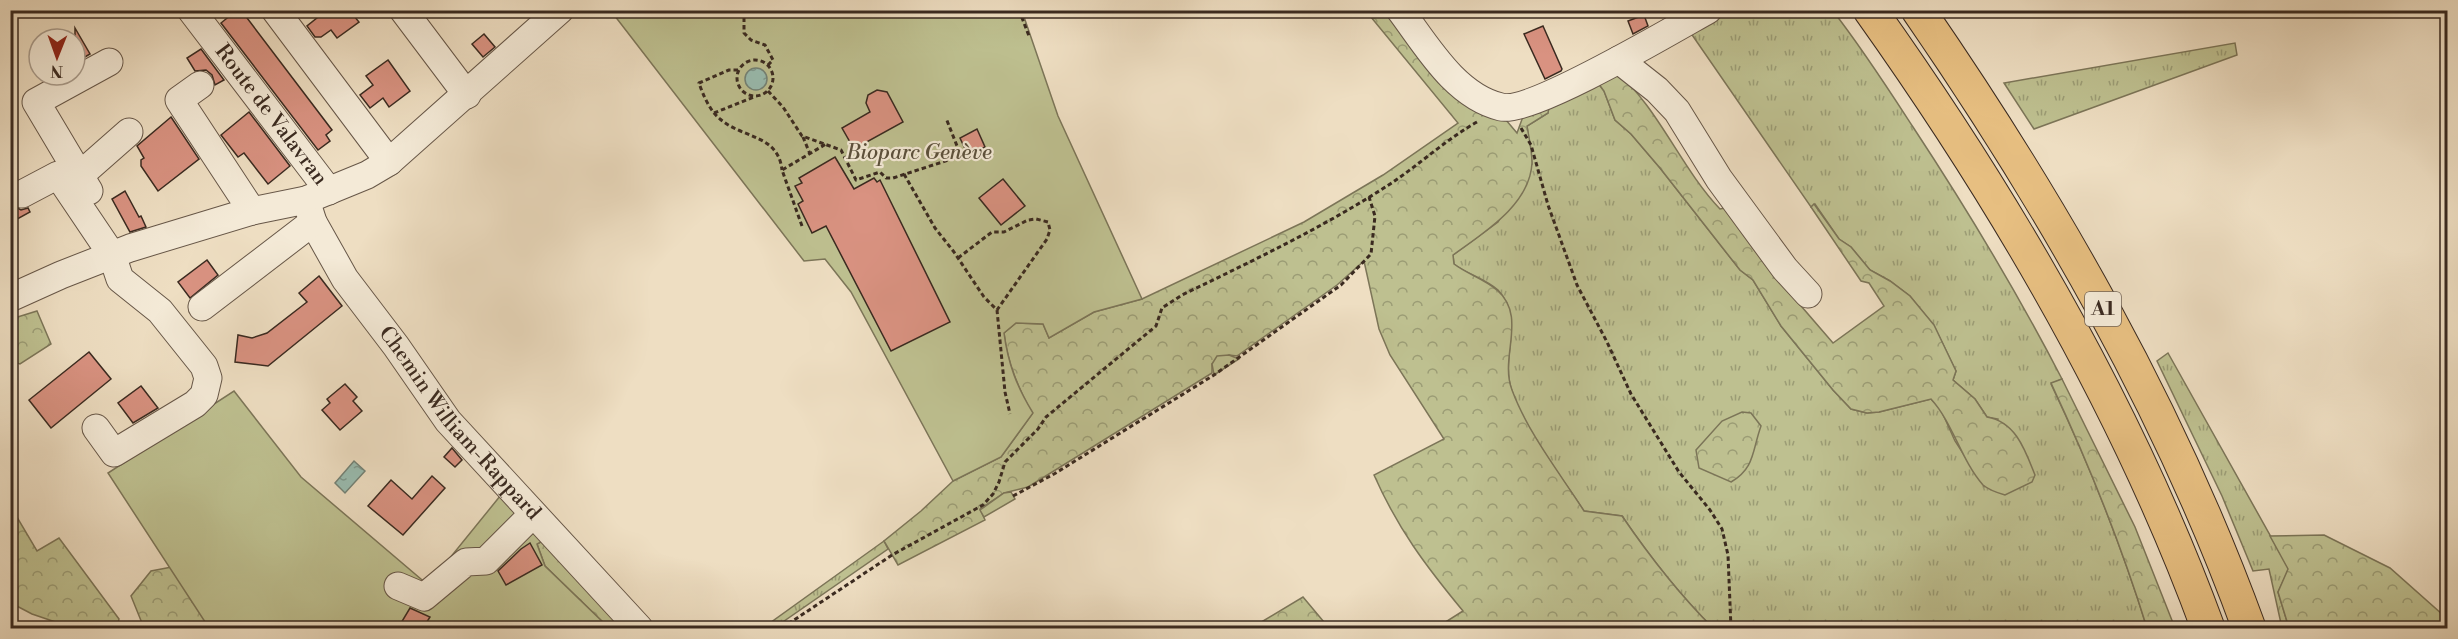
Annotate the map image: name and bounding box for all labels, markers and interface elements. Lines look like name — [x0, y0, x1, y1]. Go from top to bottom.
north arrow — [27, 27, 87, 87]
street label: Route de Valavran — [209, 39, 333, 191]
text: N — [50, 61, 63, 81]
park label: Bioparc Genève — [845, 140, 992, 166]
road number: A1 — [2085, 292, 2121, 326]
street label: Chemin William-Rappard — [373, 321, 546, 526]

